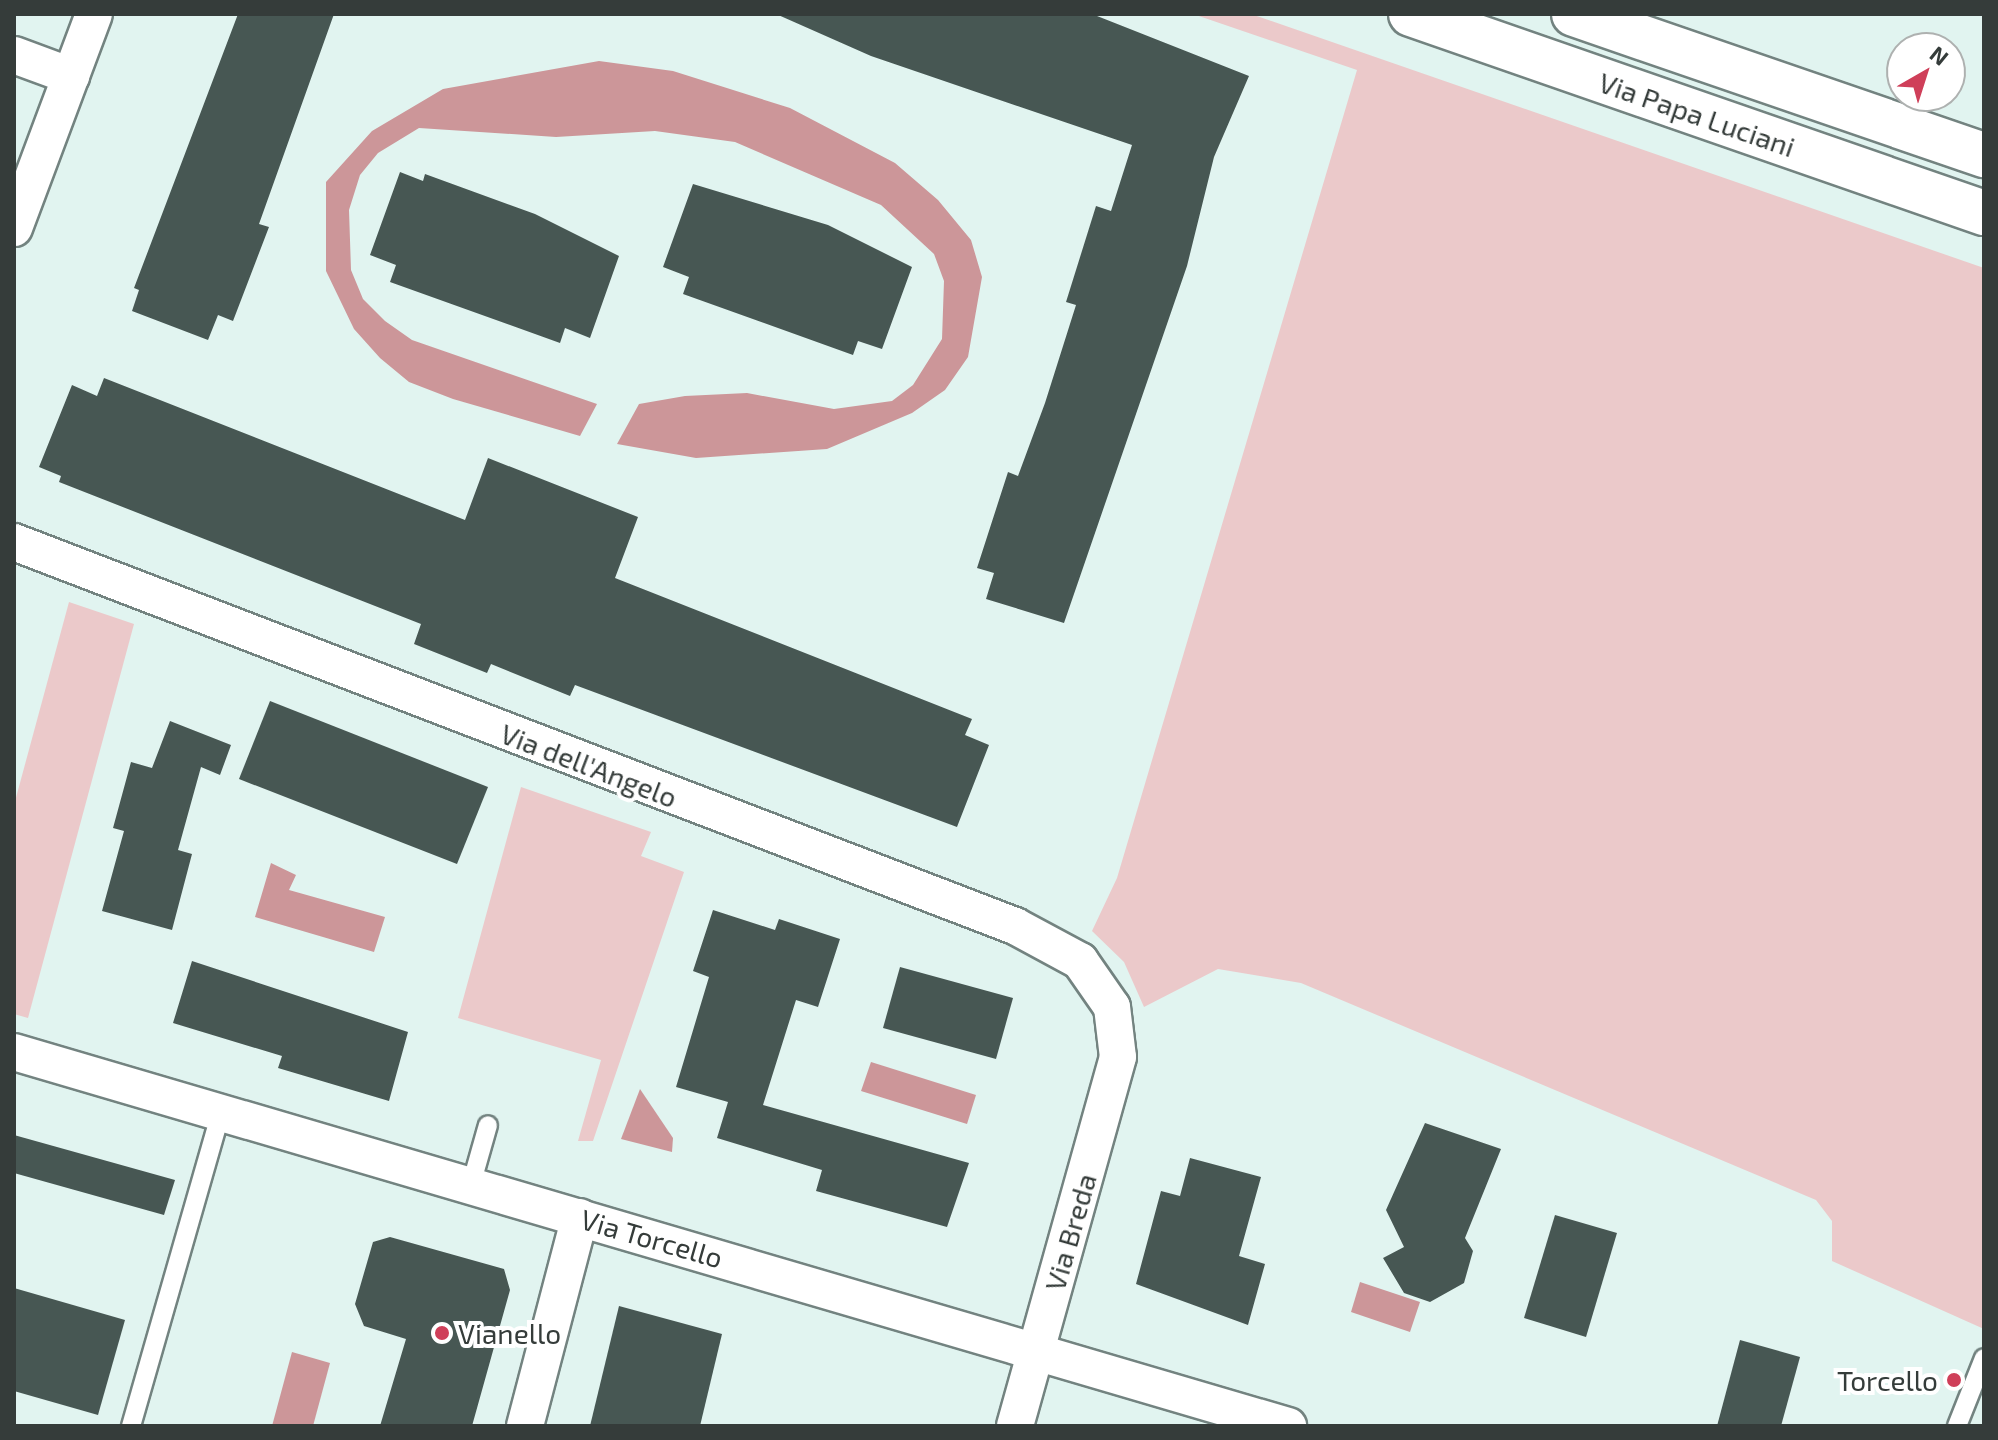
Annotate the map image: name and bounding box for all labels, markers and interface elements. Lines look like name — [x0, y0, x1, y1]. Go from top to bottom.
north arrow — [1886, 32, 1966, 112]
text: N — [1925, 40, 1954, 70]
street label: Via Papa Luciani — [1595, 65, 1799, 163]
street label: Via dell'Angelo — [496, 716, 682, 814]
street label: Via Breda — [1037, 1170, 1103, 1294]
street label: Via Torcello — [577, 1202, 727, 1274]
place label: Vianello — [458, 1316, 561, 1350]
marker: Vianello — [433, 1324, 451, 1342]
place label: Torcello — [1837, 1363, 1938, 1397]
marker: Torcello — [1945, 1371, 1963, 1389]

